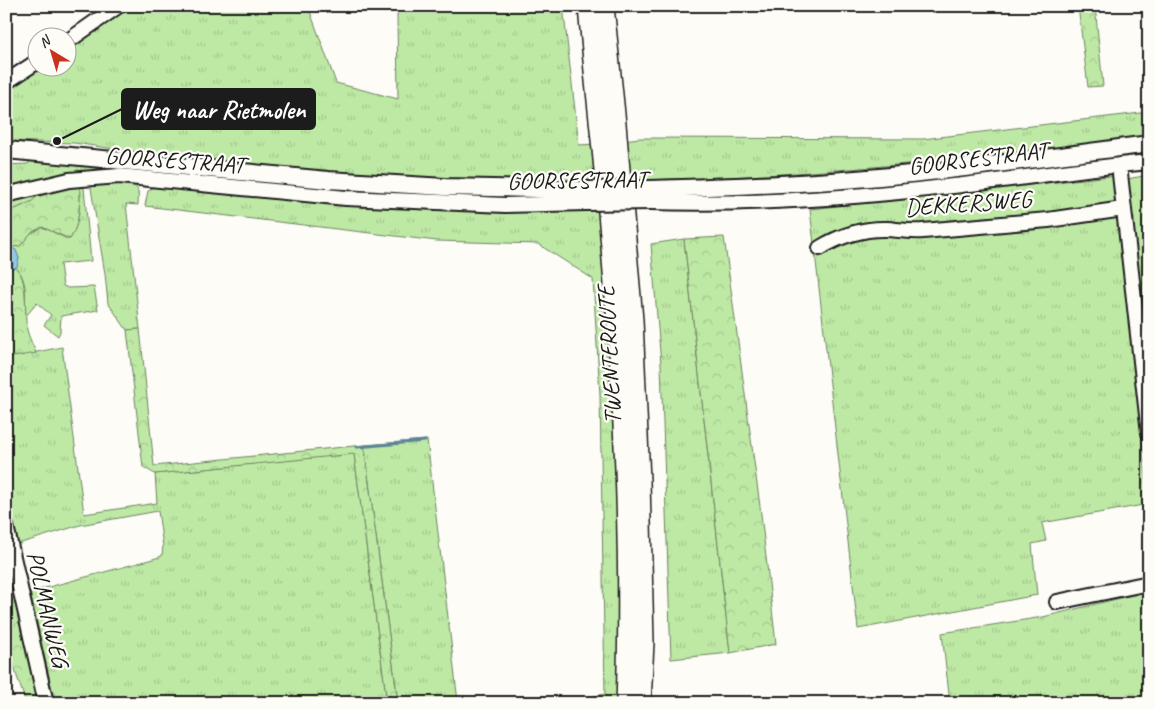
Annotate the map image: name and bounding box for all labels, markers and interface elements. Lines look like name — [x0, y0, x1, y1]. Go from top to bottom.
north arrow — [28, 28, 78, 78]
text: N — [36, 31, 55, 52]
callout: Weg naar Rietmolen — [122, 89, 315, 129]
text: Weg naar Rietmolen — [133, 94, 307, 126]
street label: GOORSESTRAAT — [907, 134, 1054, 181]
street label: GOORSESTRAAT — [104, 140, 251, 180]
street label: GOORSESTRAAT — [507, 164, 652, 196]
street label: DEKKERSWEG — [904, 183, 1034, 222]
street label: TWENTEROUTE — [590, 282, 628, 425]
street label: POLMANWEG — [20, 548, 77, 673]

